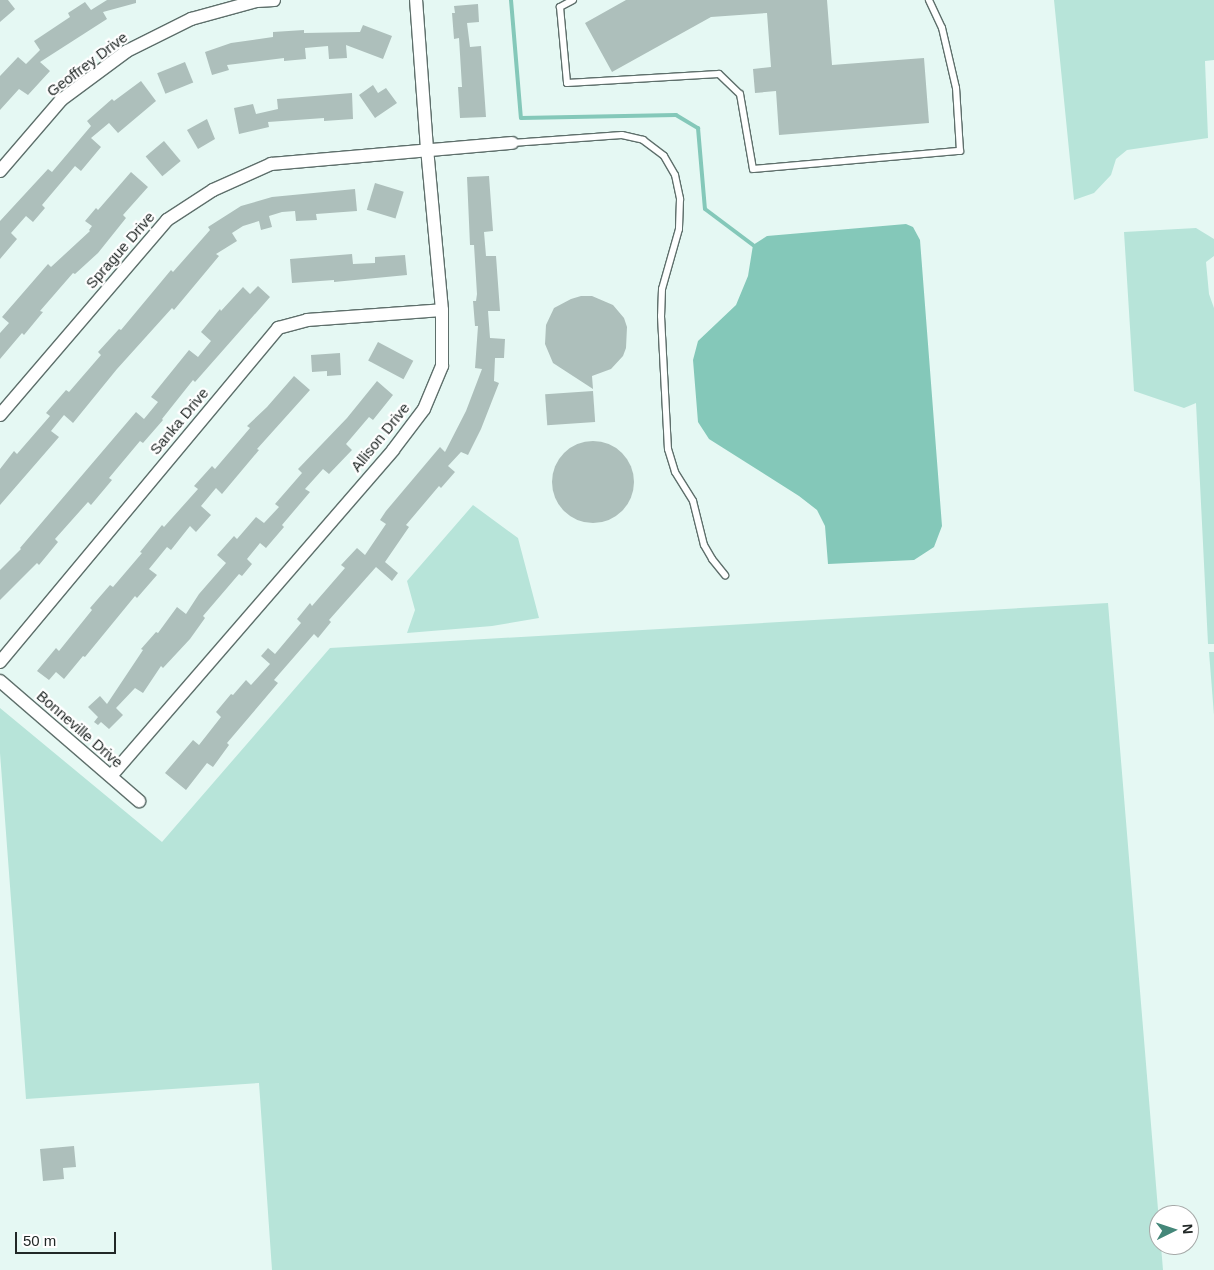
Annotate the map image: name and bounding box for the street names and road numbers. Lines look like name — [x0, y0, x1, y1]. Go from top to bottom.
street label: Geoffrey Drive — [43, 28, 131, 100]
street label: Sprague Drive — [82, 208, 158, 292]
street label: Sanka Drive — [146, 384, 212, 458]
street label: Allison Drive — [347, 399, 413, 475]
street label: Bonneville Drive — [33, 687, 127, 771]

